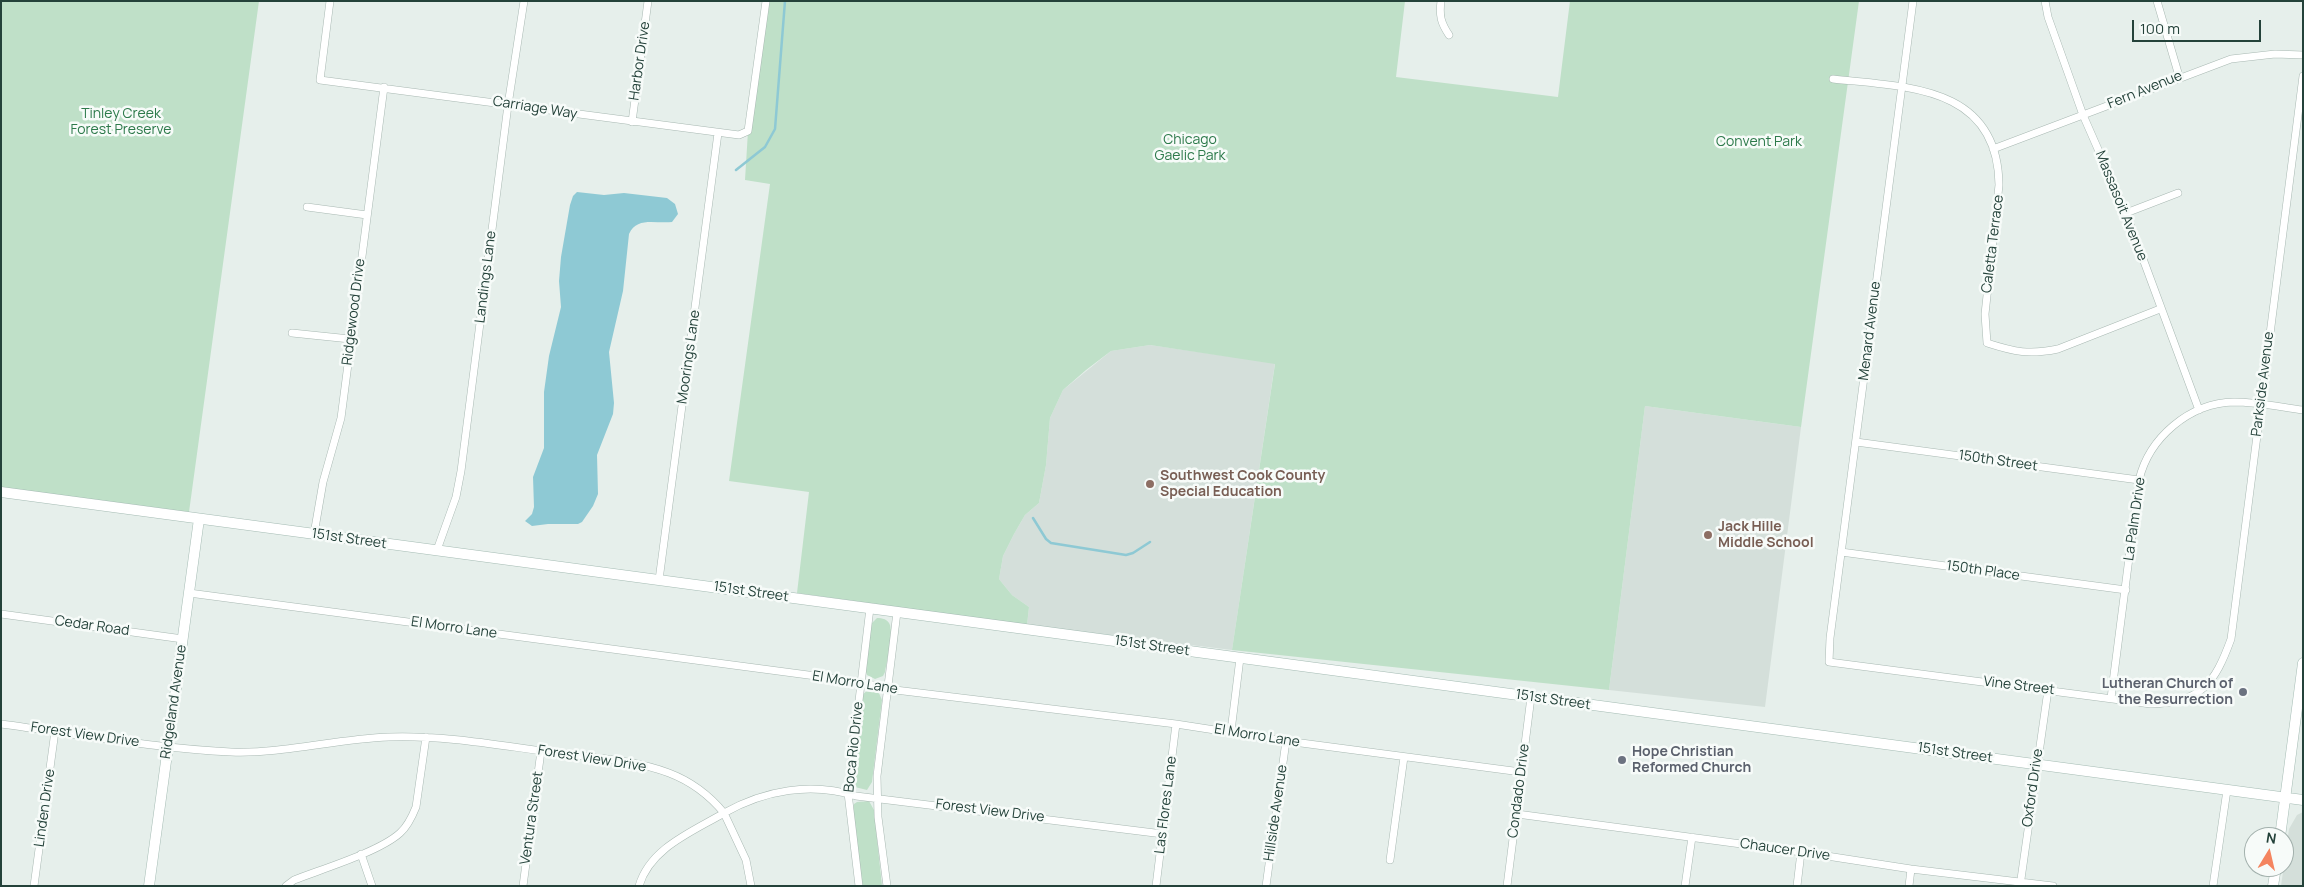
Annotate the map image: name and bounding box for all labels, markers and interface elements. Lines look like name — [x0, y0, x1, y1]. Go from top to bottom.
scale bar — [2134, 10, 2263, 42]
text: 100 m — [2140, 18, 2180, 39]
street label: Harbor Drive — [626, 20, 654, 102]
street label: Fern Avenue — [2105, 67, 2185, 113]
street label: Carriage Way — [492, 93, 578, 123]
park label: Tinley Creek Forest Preserve — [70, 106, 172, 138]
park label: Chicago Gaelic Park — [1155, 132, 1225, 164]
park label: Convent Park — [1716, 134, 1802, 150]
street label: Massasoit Avenue — [2091, 148, 2151, 264]
street label: Caletta Terrace — [1979, 194, 2007, 294]
street label: Landings Lane — [472, 230, 500, 324]
street label: Ridgewood Drive — [339, 258, 369, 366]
street label: Menard Avenue — [1856, 280, 1884, 382]
street label: Moorings Lane — [674, 309, 704, 405]
street label: Parkside Avenue — [2248, 331, 2278, 437]
street label: 150th Street — [1957, 447, 2039, 475]
place label: Southwest Cook County Special Education — [1160, 468, 1325, 501]
street label: La Palm Drive — [2121, 476, 2149, 562]
marker: Southwest Cook County Special Education — [1144, 478, 1156, 490]
place label: Jack Hille Middle School — [1718, 519, 1814, 552]
street label: 151st Street — [310, 525, 388, 553]
marker: Jack Hille Middle School — [1702, 529, 1714, 541]
street label: 150th Place — [1945, 558, 2021, 584]
street label: 151st Street — [712, 578, 790, 606]
street label: Cedar Road — [54, 612, 130, 640]
street label: El Morro Lane — [410, 614, 498, 642]
street label: 151st Street — [1113, 632, 1191, 660]
street label: Ridgeland Avenue — [158, 644, 190, 760]
street label: El Morro Lane — [811, 668, 899, 698]
street label: Vine Street — [1982, 673, 2056, 699]
place label: Lutheran Church of the Resurrection — [2102, 676, 2233, 709]
street label: 151st Street — [1514, 686, 1592, 714]
marker: Lutheran Church of the Resurrection — [2237, 686, 2249, 698]
street label: Boca Rio Drive — [841, 701, 867, 793]
street label: Forest View Drive — [30, 719, 140, 751]
street label: El Morro Lane — [1213, 721, 1301, 751]
street label: 151st Street — [1916, 739, 1994, 767]
street label: Forest View Drive — [537, 742, 647, 776]
street label: Condado Drive — [1505, 743, 1533, 839]
place label: Hope Christian Reformed Church — [1632, 744, 1751, 776]
street label: Oxford Drive — [2019, 748, 2047, 828]
marker: Hope Christian Reformed Church — [1616, 754, 1628, 766]
street label: Las Flores Lane — [1152, 755, 1180, 855]
street label: Hillside Avenue — [1261, 764, 1291, 862]
street label: Linden Drive — [31, 768, 59, 848]
street label: Ventura Street — [517, 770, 547, 866]
street label: Forest View Drive — [935, 796, 1045, 826]
north arrow — [2244, 827, 2294, 877]
text: N — [2265, 828, 2278, 848]
street label: Chaucer Drive — [1739, 835, 1831, 865]

